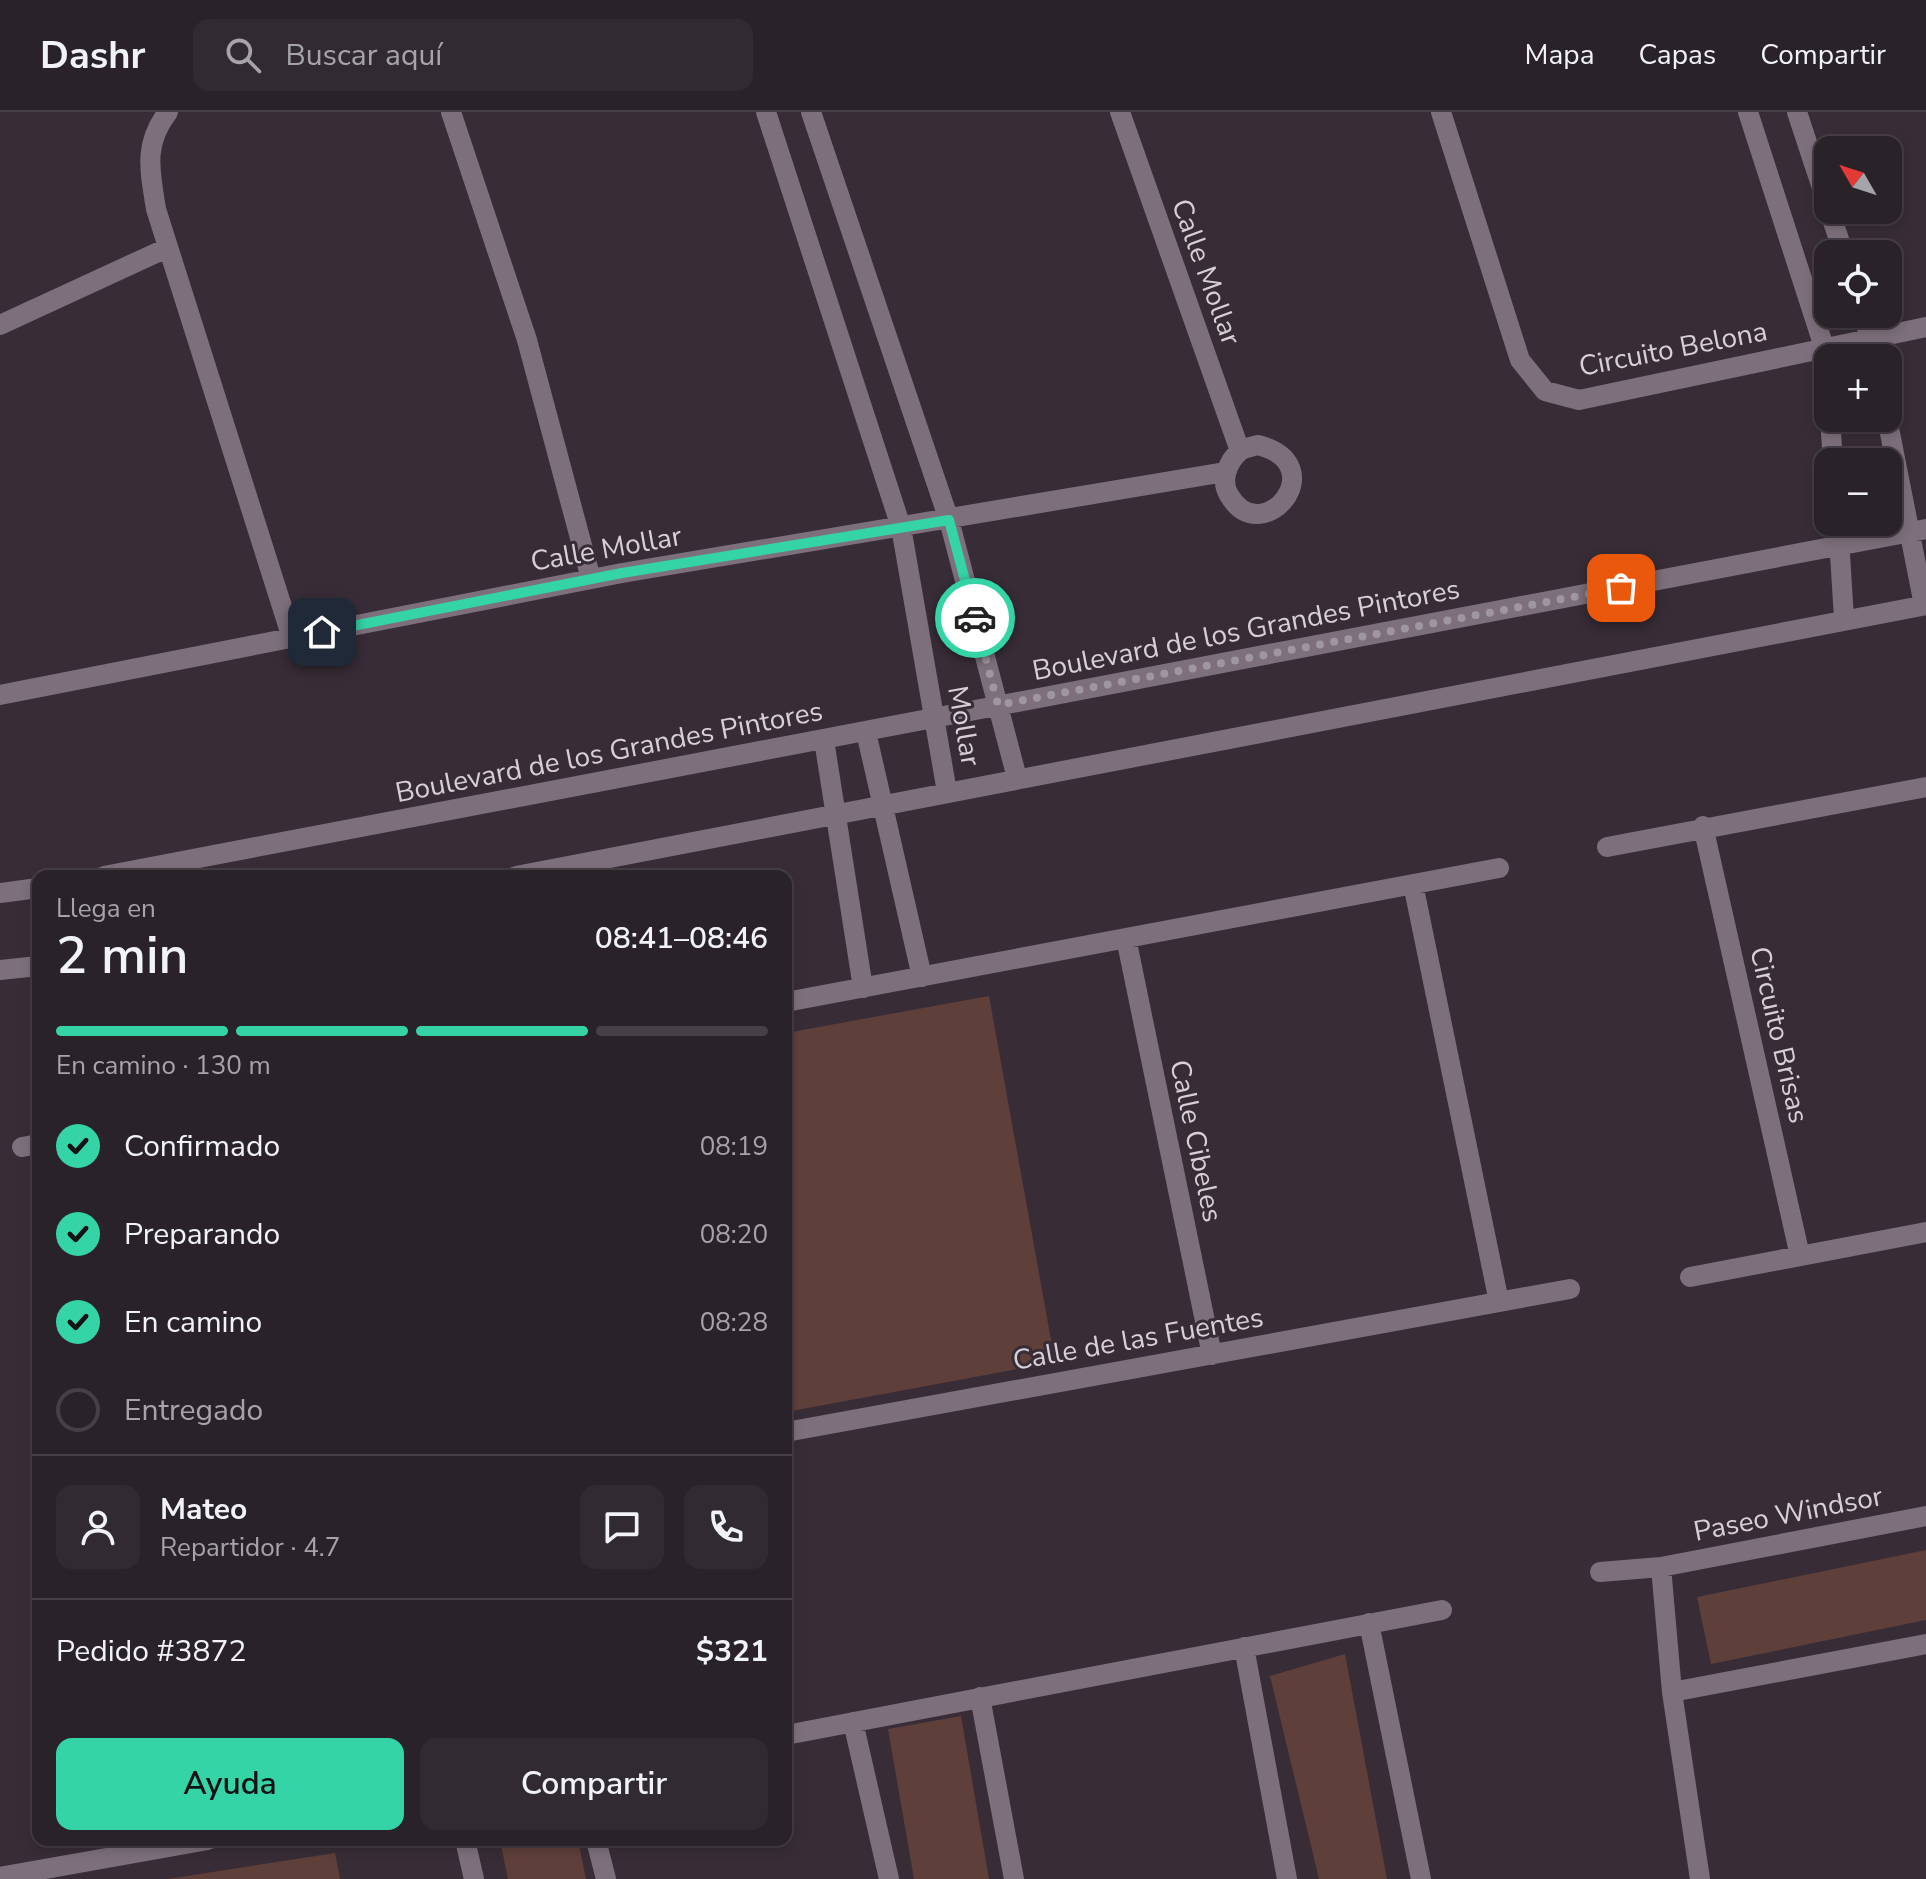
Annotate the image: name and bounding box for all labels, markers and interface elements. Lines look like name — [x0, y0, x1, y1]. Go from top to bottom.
search box — [193, 19, 753, 91]
text: Dashr — [40, 30, 145, 81]
icon: search — [221, 33, 265, 77]
text: Buscar aquí — [285, 35, 442, 76]
text: Mapa — [1525, 36, 1594, 74]
text: Capas — [1638, 36, 1716, 74]
text: Compartir — [1760, 36, 1886, 74]
north arrow — [1814, 136, 1902, 224]
map controls — [1814, 136, 1902, 536]
street label: Calle Mollar — [1162, 194, 1250, 350]
button: locate — [1814, 240, 1902, 328]
street label: Circuito Belona — [1576, 312, 1770, 386]
button: + — [1814, 344, 1902, 432]
button: − — [1814, 448, 1902, 536]
street label: Calle Mollar — [528, 517, 684, 581]
pin — [1587, 554, 1655, 622]
icon: bag — [1599, 566, 1643, 610]
street label: Boulevard de los Grandes Pintores — [1029, 570, 1463, 690]
courier — [935, 578, 1015, 658]
icon: car — [953, 596, 997, 640]
pin — [288, 598, 356, 666]
icon: home — [300, 610, 344, 654]
street label: Mollar — [938, 683, 990, 769]
street label: Boulevard de los Grandes Pintores — [392, 692, 826, 812]
text: Llega en — [56, 891, 156, 926]
text: 08:41–08:46 — [595, 918, 768, 959]
text: 2 min — [56, 920, 189, 991]
street label: Circuito Brisas — [1740, 943, 1818, 1127]
text: En camino · 130 m — [56, 1048, 271, 1083]
street label: Calle Cibeles — [1160, 1056, 1232, 1226]
icon: check — [56, 1124, 100, 1168]
text: Confirmado — [124, 1126, 280, 1167]
text: 08:19 — [700, 1129, 768, 1164]
icon: check — [56, 1212, 100, 1256]
text: Preparando — [124, 1214, 280, 1255]
text: 08:20 — [700, 1217, 768, 1252]
street label: Calle de las Fuentes — [1010, 1298, 1266, 1380]
icon: check — [56, 1300, 100, 1344]
text: En camino — [124, 1302, 262, 1343]
text: 08:28 — [700, 1305, 768, 1340]
text: Entregado — [124, 1390, 263, 1431]
street label: Paseo Windsor — [1690, 1477, 1886, 1551]
button: person — [56, 1485, 140, 1569]
button: chat — [580, 1485, 664, 1569]
button: phone — [684, 1485, 768, 1569]
text: Mateo — [160, 1489, 247, 1530]
text: Repartidor · 4.7 — [160, 1530, 340, 1565]
text: Pedido #3872 — [56, 1631, 247, 1672]
text: $321 — [696, 1631, 768, 1672]
button: Ayuda — [56, 1738, 404, 1830]
button: Compartir — [420, 1738, 768, 1830]

